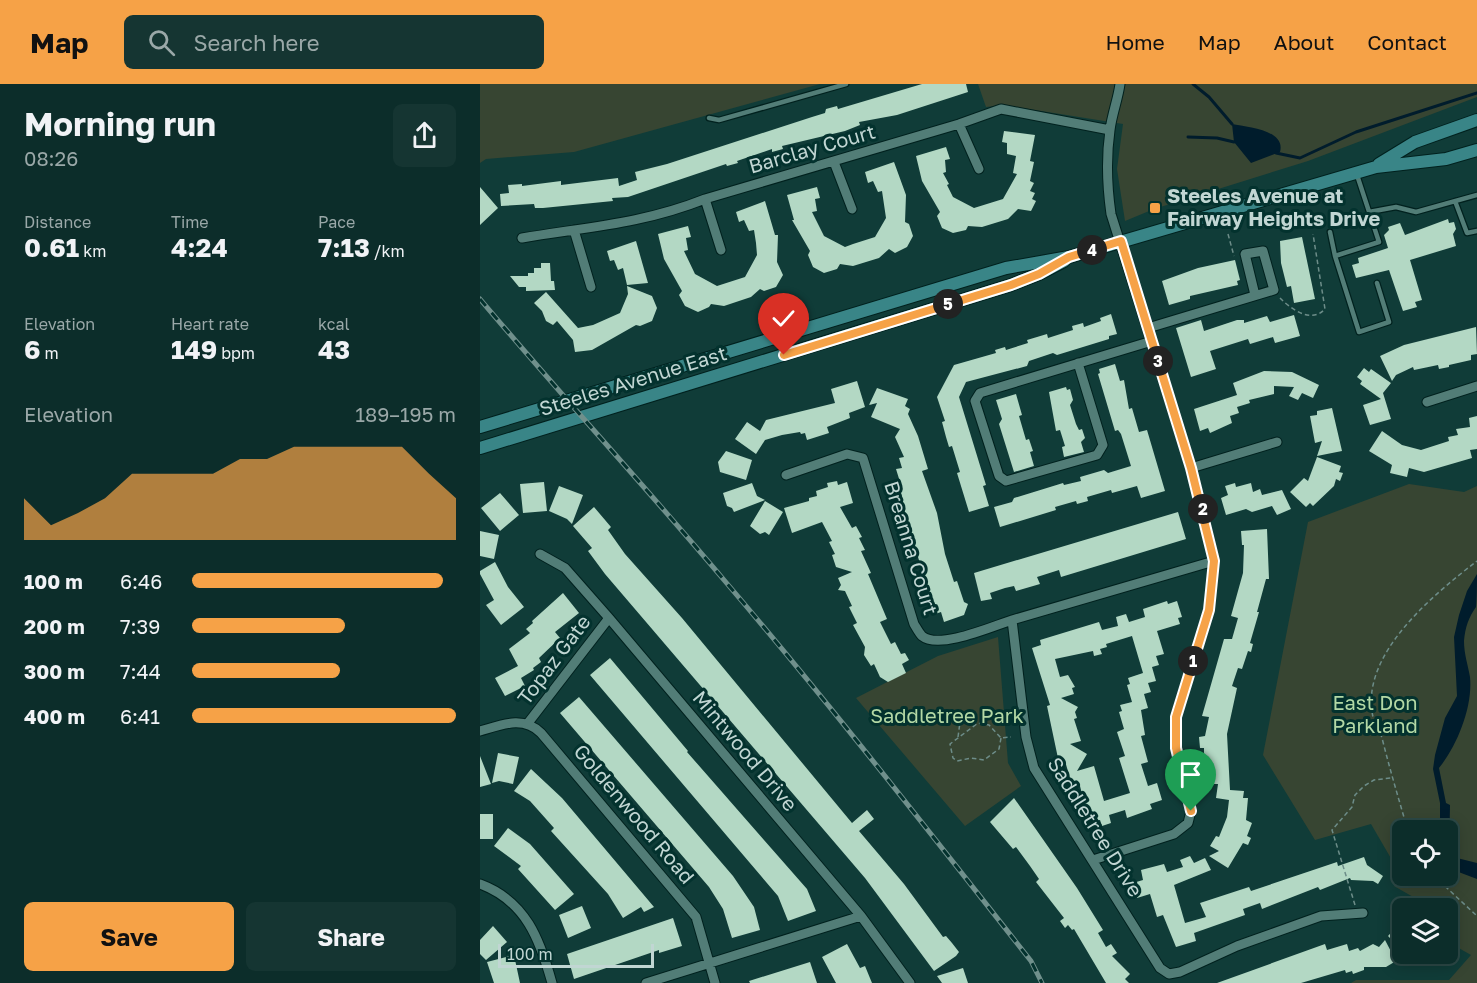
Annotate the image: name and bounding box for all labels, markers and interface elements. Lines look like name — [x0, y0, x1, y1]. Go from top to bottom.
search box — [124, 15, 544, 69]
text: Map — [30, 26, 88, 59]
icon: search — [145, 26, 178, 59]
text: Search here — [193, 29, 319, 56]
text: Home — [1105, 29, 1165, 55]
text: Map — [1198, 29, 1241, 55]
text: About — [1274, 29, 1334, 55]
text: Contact — [1367, 29, 1447, 55]
text: Morning run — [24, 104, 216, 143]
button: share — [393, 104, 456, 167]
street label: Barclay Court — [746, 119, 878, 178]
text: 08:26 — [24, 146, 78, 170]
place label: Steeles Avenue at Fairway Heights Drive — [1167, 183, 1380, 230]
marker: Steeles Avenue at Fairway Heights Drive — [1148, 201, 1162, 215]
text: Distance — [24, 212, 91, 232]
text: Time — [171, 212, 209, 232]
text: Pace — [318, 212, 355, 232]
text: 0.61 — [24, 232, 79, 263]
text: 4:24 — [171, 232, 228, 263]
text: 7:13 — [318, 232, 370, 263]
pin: 4 — [1077, 235, 1107, 265]
text: 4 — [1087, 240, 1097, 260]
text: km — [79, 241, 106, 261]
text: /km — [370, 241, 405, 261]
pin: 5 — [933, 289, 963, 319]
pin — [758, 293, 809, 355]
text: 5 — [943, 294, 953, 314]
icon: check — [767, 302, 800, 335]
text: Elevation — [24, 314, 95, 334]
text: Heart rate — [171, 314, 249, 334]
text: kcal — [318, 314, 350, 334]
text: 6 — [24, 334, 41, 365]
text: 149 — [171, 334, 217, 365]
text: 43 — [318, 334, 350, 365]
street label: Steeles Avenue East — [536, 340, 729, 420]
text: m — [41, 343, 59, 363]
text: bpm — [217, 343, 255, 363]
pin: 3 — [1143, 346, 1173, 376]
text: 3 — [1153, 351, 1163, 371]
text: Elevation — [24, 402, 113, 426]
text: 189–195 m — [355, 402, 456, 426]
street label: Breanna Court — [880, 478, 944, 618]
pin: 2 — [1188, 494, 1218, 524]
text: 2 — [1198, 499, 1208, 519]
text: 100 m — [24, 569, 83, 593]
text: 6:46 — [120, 569, 162, 593]
street label: Topaz Gate — [512, 610, 595, 709]
text: 200 m — [24, 614, 85, 638]
text: 7:39 — [120, 614, 160, 638]
pin: 1 — [1178, 646, 1208, 676]
text: 1 — [1189, 651, 1197, 671]
text: 300 m — [24, 659, 85, 683]
text: 7:44 — [120, 659, 161, 683]
street label: Mintwood Drive — [688, 685, 803, 815]
park label: East Don Parkland — [1332, 690, 1418, 737]
park label: Saddletree Park — [870, 703, 1024, 727]
text: 400 m — [24, 704, 85, 728]
text: 6:41 — [120, 704, 160, 728]
street label: Goldenwood Road — [569, 739, 700, 888]
pin — [1165, 749, 1216, 811]
street label: Saddletree Drive — [1043, 752, 1148, 901]
icon: arrive — [1174, 758, 1207, 791]
map controls — [1392, 820, 1458, 964]
button: locate — [1392, 820, 1458, 886]
button: layers — [1392, 898, 1458, 964]
button: Save — [24, 902, 234, 971]
button: Share — [246, 902, 456, 971]
scale bar — [498, 941, 654, 968]
text: 100 m — [507, 944, 553, 964]

